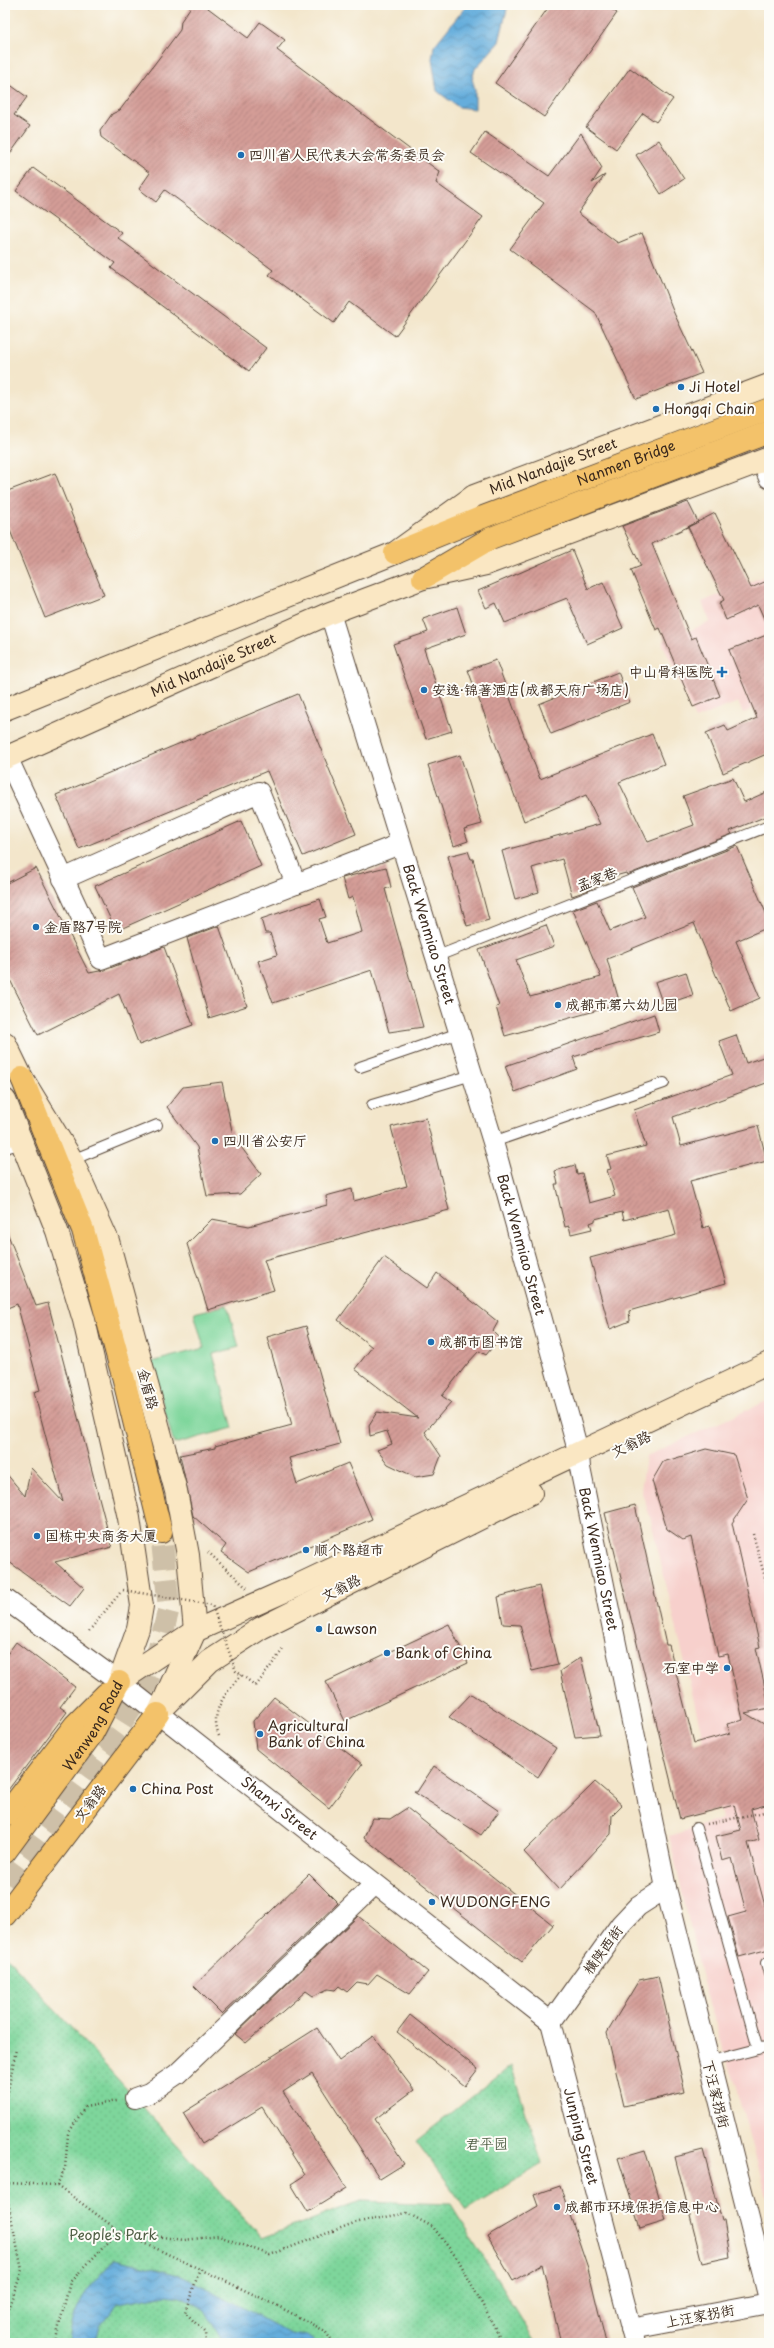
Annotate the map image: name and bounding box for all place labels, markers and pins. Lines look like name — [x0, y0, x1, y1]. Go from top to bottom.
place label: 四川省人民代表大会常务委员会 — [249, 144, 445, 165]
marker: 四川省人民代表大会常务委员会 — [236, 150, 246, 160]
place label: Ji Hotel — [689, 376, 740, 397]
marker: Ji Hotel — [676, 382, 686, 392]
place label: Hongqi Chain — [664, 398, 755, 419]
marker: Hongqi Chain — [651, 404, 661, 414]
place label: 中山骨科医院 — [629, 661, 713, 682]
marker: 中山骨科医院 — [716, 666, 728, 678]
place label: 安逸·锦著酒店(成都天府广场店) — [432, 679, 629, 700]
marker: 安逸·锦著酒店(成都天府广场店) — [419, 685, 429, 695]
place label: 金盾路7号院 — [44, 916, 122, 937]
marker: 金盾路7号院 — [31, 922, 41, 932]
place label: 成都市第六幼儿园 — [566, 994, 678, 1015]
marker: 成都市第六幼儿园 — [553, 1000, 563, 1010]
place label: 四川省公安厅 — [223, 1130, 307, 1151]
marker: 四川省公安厅 — [210, 1136, 220, 1146]
place label: 成都市图书馆 — [439, 1331, 523, 1352]
marker: 成都市图书馆 — [426, 1337, 436, 1347]
place label: 国栋中央商务大厦 — [45, 1525, 157, 1546]
marker: 国栋中央商务大厦 — [32, 1531, 42, 1541]
place label: 顺个路超市 — [314, 1539, 384, 1560]
marker: 顺个路超市 — [301, 1545, 311, 1555]
place label: Lawson — [327, 1618, 377, 1639]
marker: Lawson — [314, 1624, 324, 1634]
place label: Bank of China — [395, 1642, 492, 1663]
marker: Bank of China — [382, 1648, 392, 1658]
place label: 石室中学 — [663, 1657, 719, 1678]
marker: 石室中学 — [722, 1663, 732, 1673]
place label: Agricultural Bank of China — [268, 1715, 365, 1752]
marker: Agricultural Bank of China — [255, 1729, 265, 1739]
place label: China Post — [141, 1778, 214, 1799]
marker: China Post — [128, 1784, 138, 1794]
place label: WUDONGFENG — [440, 1891, 551, 1912]
marker: WUDONGFENG — [427, 1897, 437, 1907]
place label: 成都市环境保护信息中心 — [565, 2196, 719, 2217]
marker: 成都市环境保护信息中心 — [552, 2202, 562, 2212]

